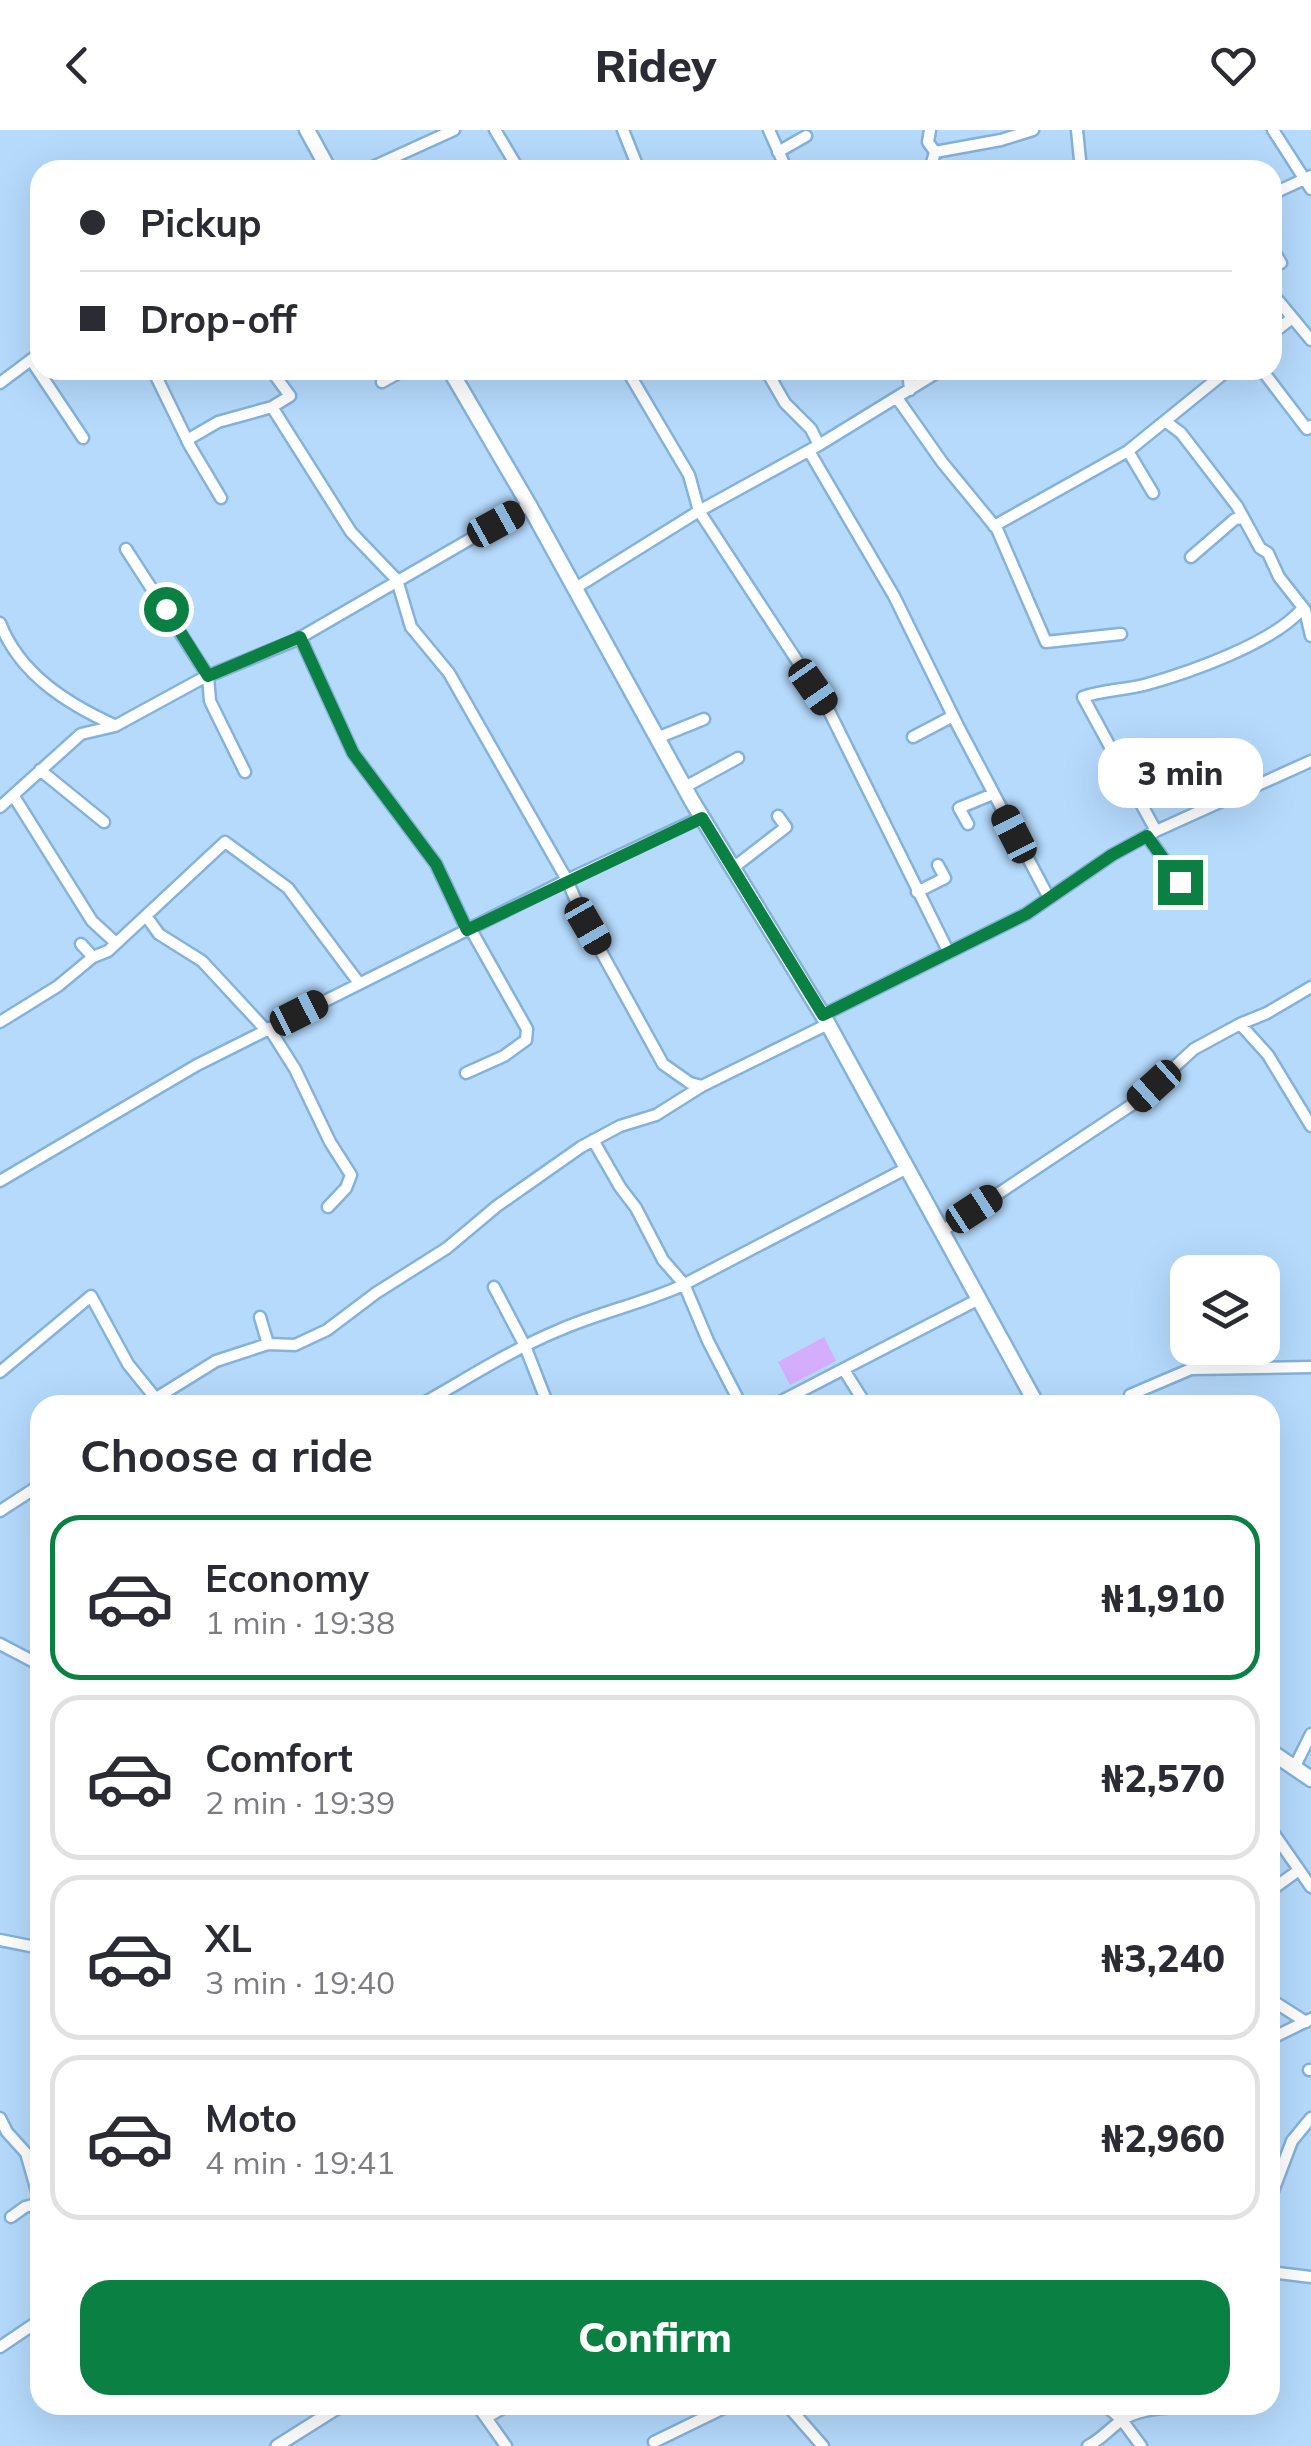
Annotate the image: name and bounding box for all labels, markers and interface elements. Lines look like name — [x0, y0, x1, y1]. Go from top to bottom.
text: Ridey — [595, 37, 716, 93]
icon: back — [50, 38, 105, 93]
icon: heart — [1206, 38, 1261, 93]
text: Pickup — [140, 199, 262, 247]
text: Drop-off — [140, 295, 297, 343]
car — [462, 496, 530, 552]
route start — [144, 587, 189, 632]
car — [784, 654, 842, 720]
callout: 3 min — [1098, 737, 1262, 807]
text: 3 min — [1138, 753, 1223, 793]
car — [987, 800, 1041, 868]
route end — [1158, 860, 1203, 905]
car — [560, 893, 616, 959]
car — [265, 986, 333, 1040]
car — [1122, 1055, 1186, 1117]
car — [941, 1180, 1007, 1238]
map controls — [1170, 1255, 1280, 1365]
button: layers — [1170, 1255, 1280, 1365]
text: Choose a ride — [80, 1427, 373, 1483]
icon: car — [85, 1553, 175, 1643]
text: Economy — [205, 1554, 369, 1602]
text: ₦1,910 — [1101, 1574, 1225, 1622]
text: 1 min · 19:38 — [205, 1602, 395, 1642]
icon: car — [85, 1733, 175, 1823]
text: Comfort — [205, 1734, 353, 1782]
text: ₦2,570 — [1101, 1754, 1225, 1802]
text: 2 min · 19:39 — [205, 1782, 395, 1822]
icon: car — [85, 1913, 175, 2003]
text: XL — [205, 1914, 252, 1962]
text: ₦3,240 — [1101, 1934, 1225, 1982]
text: 3 min · 19:40 — [205, 1962, 395, 2002]
icon: car — [85, 2093, 175, 2183]
text: Moto — [205, 2094, 297, 2142]
text: ₦2,960 — [1101, 2114, 1225, 2162]
text: 4 min · 19:41 — [205, 2142, 395, 2182]
button: Confirm — [80, 2280, 1230, 2395]

